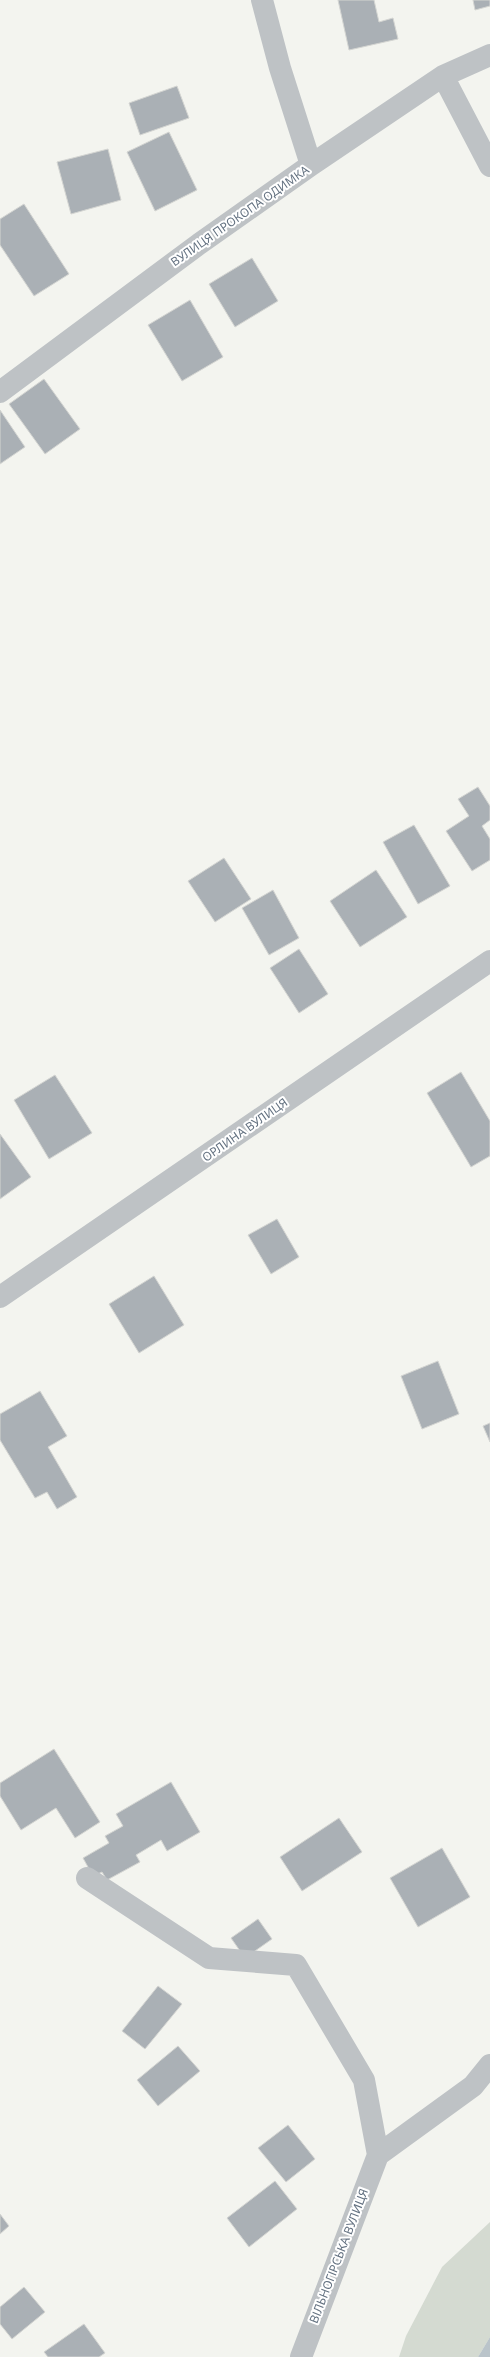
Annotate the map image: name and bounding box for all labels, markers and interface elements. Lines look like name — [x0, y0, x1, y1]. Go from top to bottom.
street label: ВУЛИЦЯ ПРОКОПА ОДИМКА — [167, 161, 313, 270]
street label: ОРЛИНА ВУЛИЦЯ — [199, 1094, 291, 1165]
street label: ВІЛЬНОГІРСЬКА ВУЛИЦЯ — [305, 2186, 372, 2326]

